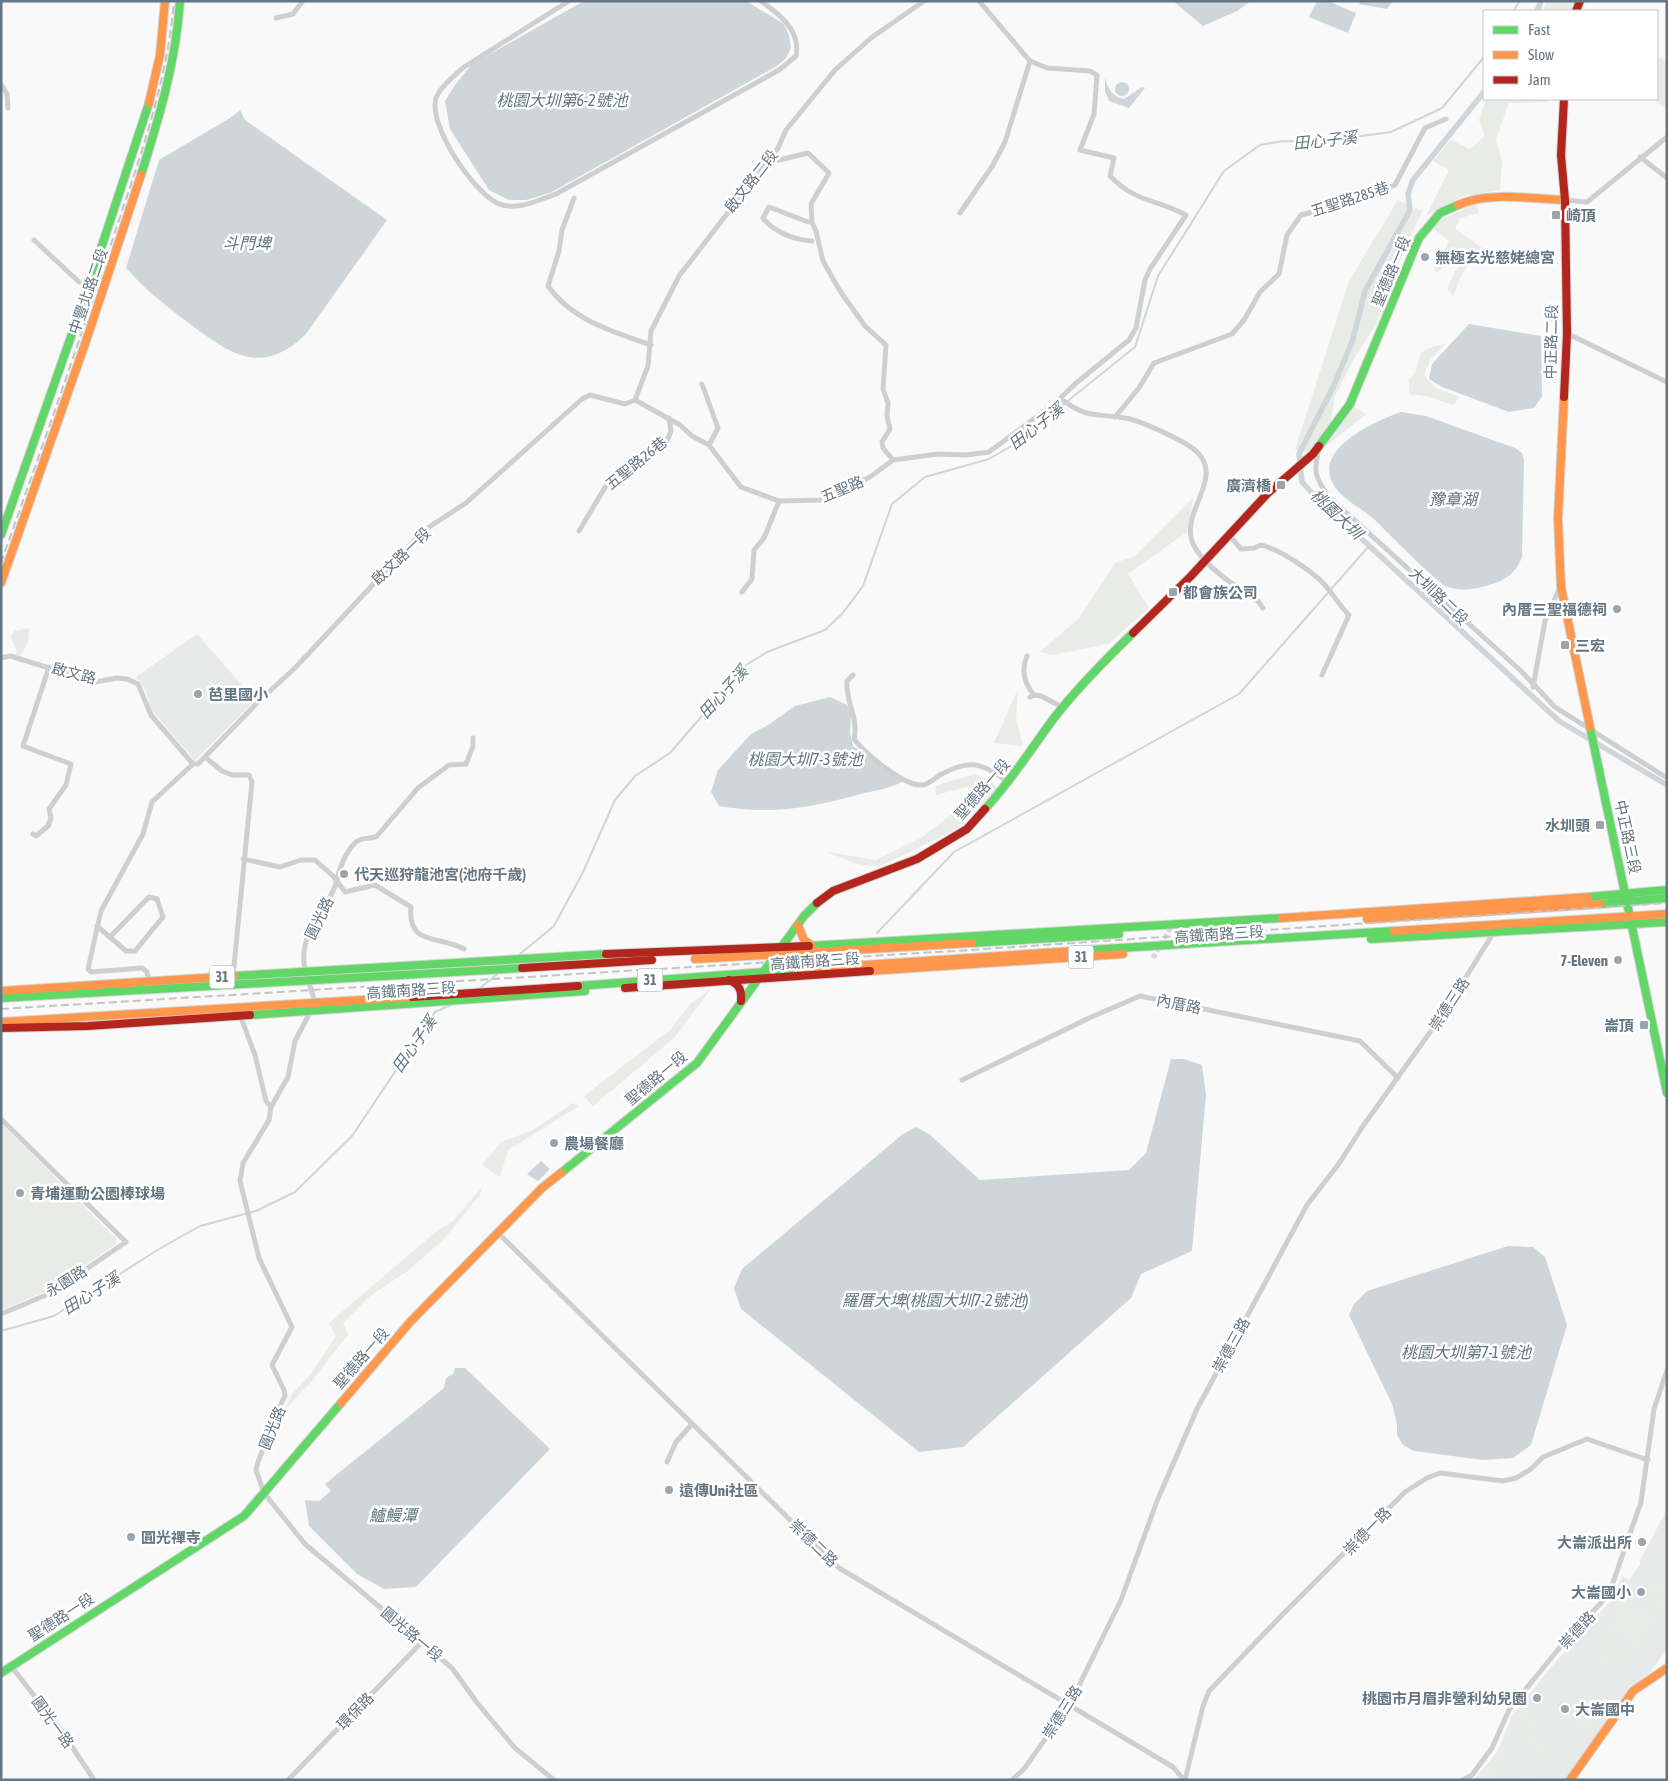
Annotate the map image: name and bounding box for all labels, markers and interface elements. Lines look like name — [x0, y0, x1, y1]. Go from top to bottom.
legend — [1483, 10, 1658, 100]
text: Fast — [1528, 21, 1550, 38]
text: Slow — [1528, 46, 1554, 63]
text: Jam — [1528, 71, 1551, 88]
water label: 桃園大圳第6-2號池 — [496, 91, 630, 109]
water label: 田心子溪 — [1292, 127, 1360, 152]
street label: 啟文路二段 — [721, 146, 781, 216]
street label: 五聖路285巷 — [1309, 178, 1391, 220]
place label: 崎頂 — [1566, 207, 1596, 224]
marker: 崎頂 — [1550, 209, 1562, 221]
street label: 聖德路一段 — [1369, 233, 1413, 309]
water label: 斗門埤 — [223, 234, 273, 252]
street label: 中豐北路二段 — [65, 246, 111, 336]
place label: 無極玄光慈姥總宮 — [1435, 249, 1555, 266]
marker: 無極玄光慈姥總宮 — [1419, 251, 1431, 263]
street label: 中正路二段 — [1542, 304, 1560, 380]
water label: 田心子溪 — [1005, 398, 1068, 453]
street label: 五聖路26巷 — [602, 433, 670, 493]
street label: 五聖路 — [818, 472, 866, 506]
place label: 廣濟橋 — [1226, 477, 1272, 494]
marker: 廣濟橋 — [1275, 479, 1287, 491]
water label: 桃園大圳 — [1307, 486, 1368, 544]
water label: 豫章湖 — [1429, 490, 1480, 508]
street label: 啟文路一段 — [368, 524, 434, 588]
street label: 大圳路二段 — [1406, 564, 1472, 628]
place label: 都會族公司 — [1183, 584, 1258, 601]
marker: 都會族公司 — [1167, 586, 1179, 598]
place label: 內厝三聖福德祠 — [1502, 601, 1607, 618]
marker: 內厝三聖福德祠 — [1611, 603, 1623, 615]
place label: 三宏 — [1575, 637, 1605, 654]
marker: 三宏 — [1559, 639, 1571, 651]
street label: 啟文路 — [50, 659, 98, 687]
water label: 田心子溪 — [695, 661, 752, 722]
place label: 芭里國小 — [208, 686, 269, 703]
marker: 芭里國小 — [192, 688, 204, 700]
water label: 桃園大圳7-3號池 — [747, 750, 865, 768]
street label: 聖德路一段 — [951, 755, 1013, 823]
street label: 中正路三段 — [1612, 799, 1644, 875]
place label: 水圳頭 — [1545, 817, 1590, 834]
marker: 水圳頭 — [1594, 819, 1606, 831]
place label: 代天巡狩龍池宮(池府千歲) — [354, 866, 526, 883]
marker: 代天巡狩龍池宮(池府千歲) — [338, 868, 350, 880]
street label: 圓光路 — [301, 894, 337, 942]
street label: 高鐵南路三段 — [1174, 922, 1264, 946]
road number: 31 — [1068, 946, 1094, 969]
street label: 高鐵南路三段 — [770, 949, 860, 973]
place label: 7-Eleven — [1560, 952, 1608, 969]
marker: 7-Eleven — [1612, 954, 1624, 966]
road number: 31 — [210, 966, 234, 989]
road number: 31 — [638, 968, 662, 992]
street label: 崇德三路 — [1426, 974, 1472, 1034]
street label: 高鐵南路三段 — [366, 978, 456, 1002]
street label: 內厝路 — [1155, 991, 1203, 1017]
water label: 田心子溪 — [388, 1011, 441, 1075]
place label: 崙頂 — [1604, 1017, 1634, 1034]
marker: 崙頂 — [1638, 1019, 1650, 1031]
street label: 聖德路一段 — [622, 1047, 690, 1109]
place label: 農場餐廳 — [564, 1135, 624, 1152]
marker: 農場餐廳 — [548, 1137, 560, 1149]
place label: 青埔運動公園棒球場 — [30, 1185, 165, 1202]
marker: 青埔運動公園棒球場 — [14, 1187, 26, 1199]
street label: 永園路 — [42, 1262, 90, 1300]
water label: 田心子溪 — [59, 1267, 125, 1318]
water label: 羅厝大埤(桃園大圳7-2號池) — [842, 1291, 1029, 1310]
street label: 崇德三路 — [1209, 1315, 1253, 1375]
street label: 聖德路一段 — [330, 1324, 392, 1392]
water label: 桃園大圳第7-1號池 — [1401, 1343, 1533, 1361]
street label: 圓光路 — [256, 1404, 288, 1452]
place label: 遠傳Uni社區 — [679, 1482, 759, 1499]
marker: 遠傳Uni社區 — [663, 1484, 675, 1496]
street label: 崇德一路 — [1340, 1504, 1394, 1558]
water label: 鱸鰻潭 — [369, 1506, 420, 1524]
street label: 崇德二路 — [787, 1516, 841, 1570]
place label: 圓光禪寺 — [141, 1529, 201, 1546]
marker: 圓光禪寺 — [125, 1531, 137, 1543]
place label: 大崙派出所 — [1557, 1534, 1632, 1551]
marker: 大崙派出所 — [1636, 1536, 1648, 1548]
place label: 大崙國小 — [1571, 1584, 1632, 1601]
marker: 大崙國小 — [1635, 1586, 1647, 1598]
street label: 聖德路一段 — [25, 1589, 97, 1645]
street label: 圓光路一段 — [378, 1603, 446, 1665]
street label: 崇德路 — [1555, 1608, 1599, 1652]
street label: 崇德三路 — [1039, 1682, 1085, 1742]
street label: 環保路 — [333, 1689, 377, 1733]
place label: 桃園市月眉非營利幼兒園 — [1362, 1690, 1527, 1707]
marker: 桃園市月眉非營利幼兒園 — [1531, 1692, 1543, 1704]
street label: 圓光一路 — [28, 1693, 78, 1751]
place label: 大崙國中 — [1575, 1701, 1635, 1718]
marker: 大崙國中 — [1559, 1703, 1571, 1715]

